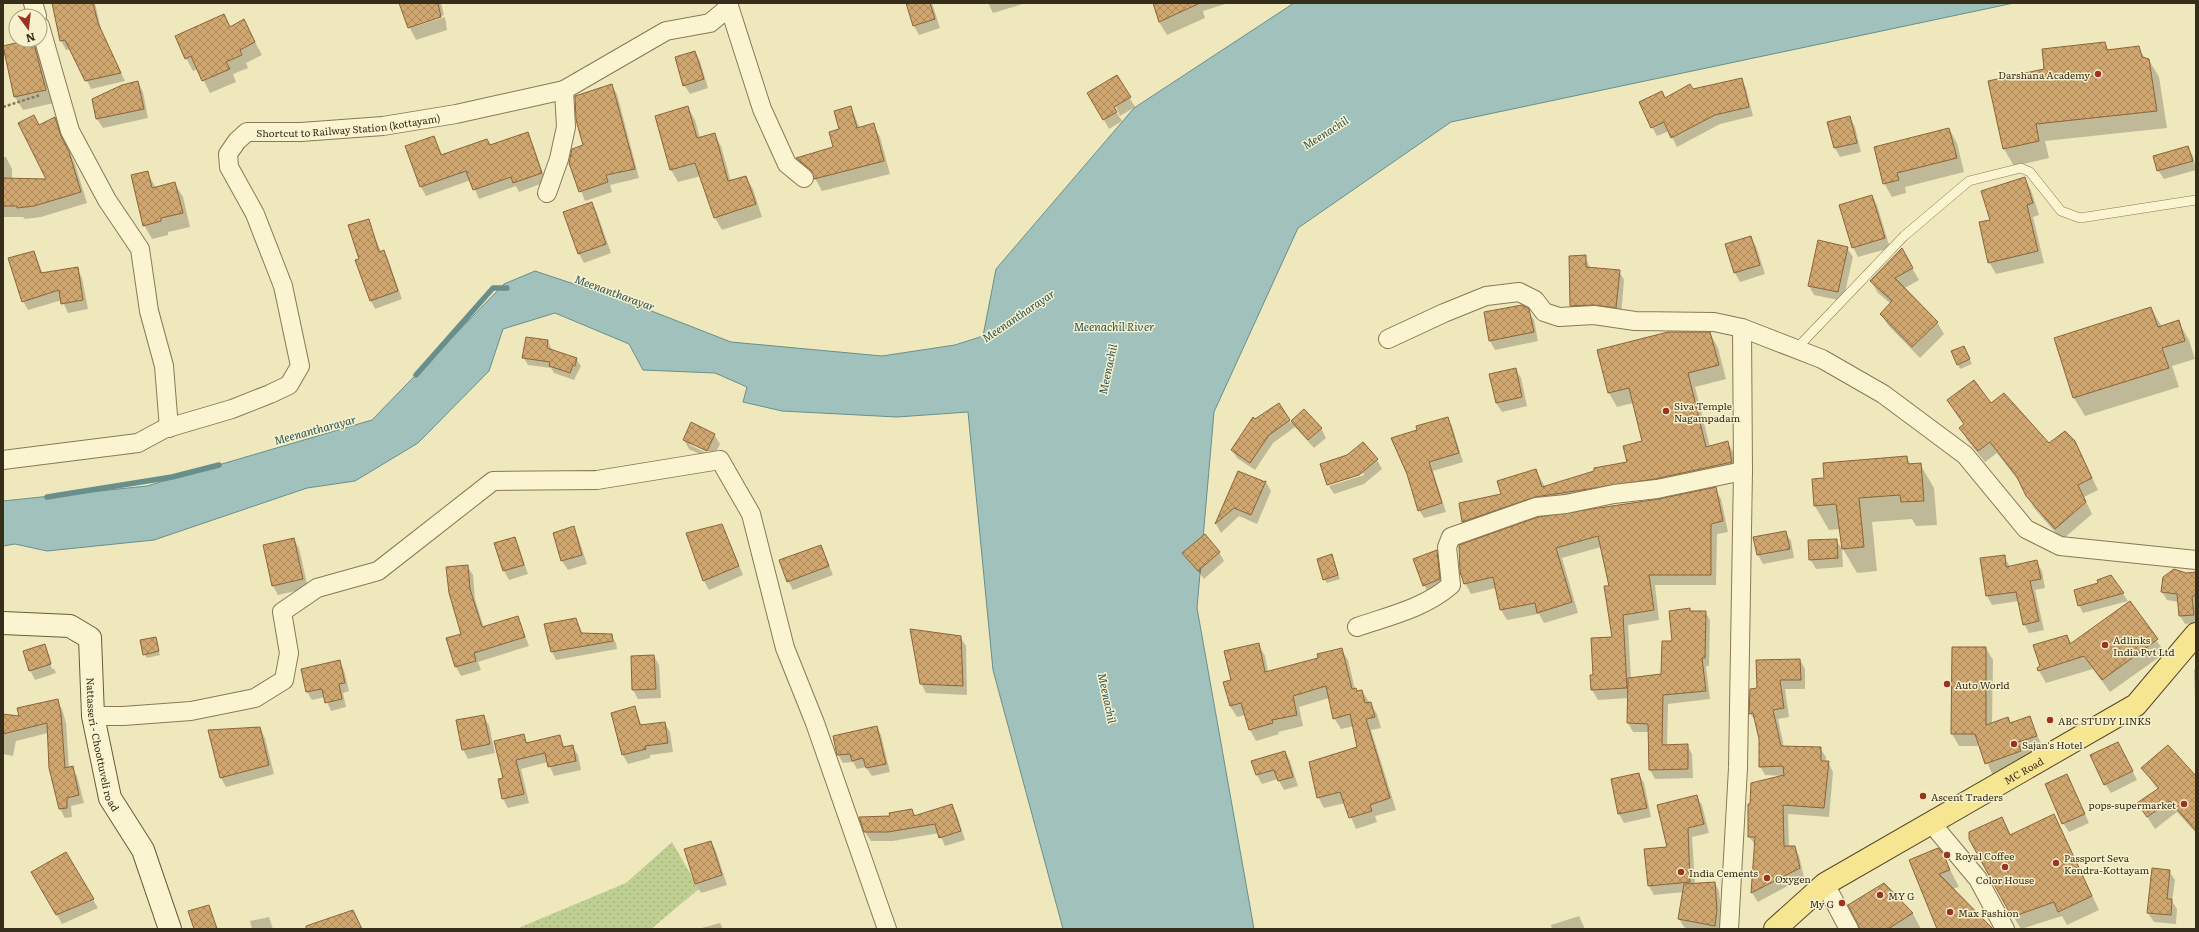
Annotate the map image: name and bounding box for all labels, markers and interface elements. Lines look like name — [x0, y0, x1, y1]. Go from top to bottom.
north arrow — [8, 8, 48, 48]
text: N — [24, 30, 37, 48]
place label: Darshana Academy — [1998, 67, 2090, 82]
marker: Darshana Academy — [2093, 69, 2103, 79]
street label: Shortcut to Railway Station (kottayam) — [256, 109, 441, 140]
water label: Meenachil — [1299, 111, 1352, 152]
water label: Meenantharayar — [573, 270, 657, 314]
water label: Meenantharayar — [979, 285, 1057, 345]
water label: Meenachil River — [1074, 318, 1154, 334]
water label: Meenachil — [1094, 341, 1120, 396]
place label: Siva Temple Nagampadam — [1674, 398, 1741, 425]
marker: Siva Temple Nagampadam — [1661, 406, 1671, 416]
water label: Meenantharayar — [272, 410, 358, 448]
place label: Adlinks India Pvt Ltd — [2113, 632, 2175, 659]
marker: Adlinks India Pvt Ltd — [2100, 640, 2110, 650]
water label: Meenachil — [1095, 671, 1121, 726]
street label: Nattasseri - Choottuveli road — [84, 677, 124, 814]
place label: Auto World — [1955, 677, 2010, 692]
marker: Auto World — [1942, 679, 1952, 689]
place label: ABC STUDY LINKS — [2058, 713, 2151, 728]
marker: ABC STUDY LINKS — [2045, 715, 2055, 725]
place label: Sajan's Hotel — [2022, 737, 2083, 752]
marker: Sajan's Hotel — [2009, 739, 2019, 749]
street label: MC Road — [2001, 753, 2046, 787]
place label: Ascent Traders — [1931, 789, 2003, 804]
marker: Ascent Traders — [1918, 791, 1928, 801]
place label: pops-supermarket — [2089, 797, 2176, 812]
marker: pops-supermarket — [2179, 799, 2189, 809]
place label: Royal Coffee — [1955, 848, 2014, 863]
marker: Royal Coffee — [1942, 850, 1952, 860]
place label: Passport Seva Kendra-Kottayam — [2064, 850, 2149, 877]
marker: Passport Seva Kendra-Kottayam — [2051, 858, 2061, 868]
marker: Color House — [2000, 862, 2010, 872]
place label: India Cements — [1689, 865, 1758, 880]
marker: India Cements — [1676, 867, 1686, 877]
place label: Oxygen — [1775, 871, 1811, 886]
place label: Color House — [1976, 872, 2034, 887]
marker: Oxygen — [1762, 873, 1772, 883]
place label: MY G — [1888, 888, 1915, 903]
marker: MY G — [1875, 890, 1885, 900]
place label: My G — [1810, 896, 1834, 911]
marker: My G — [1837, 898, 1847, 908]
place label: Max Fashion — [1958, 905, 2019, 920]
marker: Max Fashion — [1945, 907, 1955, 917]

